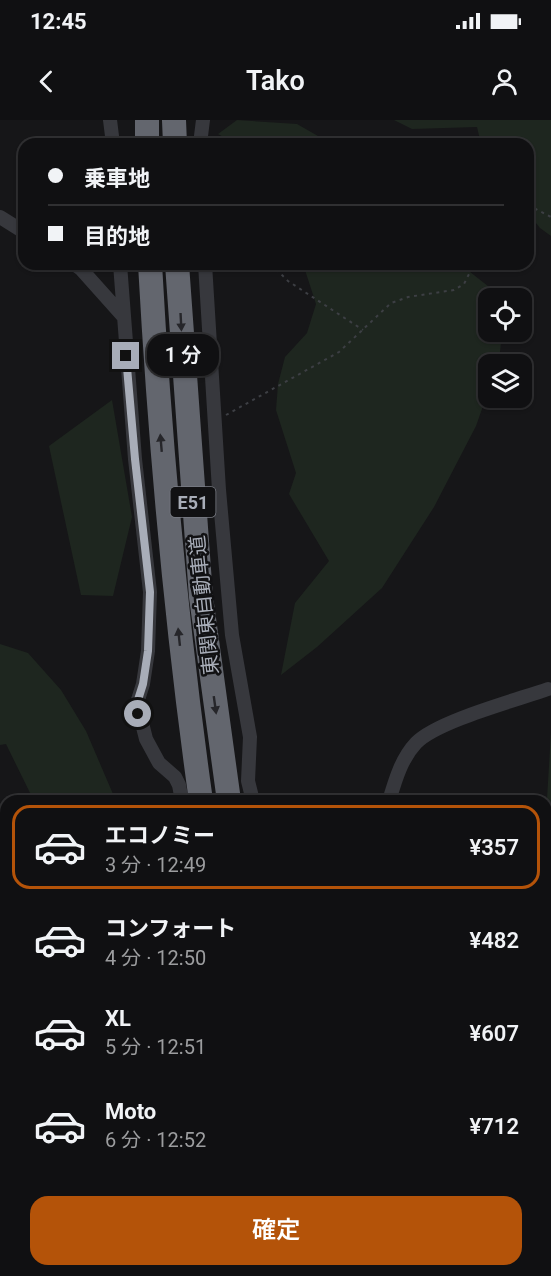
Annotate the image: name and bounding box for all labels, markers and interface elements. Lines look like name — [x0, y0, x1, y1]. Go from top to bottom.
text: 12:45 — [30, 9, 87, 34]
icon: back — [30, 65, 63, 98]
text: Tako — [246, 65, 305, 97]
icon: person — [488, 65, 521, 98]
text: 乗車地 — [84, 166, 150, 191]
text: 目的地 — [84, 224, 150, 249]
map controls — [478, 288, 532, 408]
button: locate — [478, 288, 532, 342]
one-way arrow — [176, 313, 185, 332]
callout: 1 分 — [147, 335, 219, 377]
route end — [112, 342, 139, 369]
text: 1 分 — [165, 343, 201, 367]
button: layers — [478, 354, 532, 408]
one-way arrow — [157, 433, 166, 452]
road number: E51 — [170, 487, 216, 517]
street label: 東関東自動車道 — [185, 534, 223, 676]
one-way arrow — [174, 627, 184, 646]
one-way arrow — [211, 695, 220, 714]
route start — [124, 700, 151, 727]
icon: car — [33, 820, 87, 874]
text: エコノミー — [105, 823, 215, 848]
text: ¥357 — [470, 835, 519, 860]
text: 3 分 · 12:49 — [105, 853, 206, 877]
icon: car — [33, 913, 87, 967]
text: コンフォート — [105, 916, 236, 941]
text: ¥482 — [470, 928, 519, 953]
text: 4 分 · 12:50 — [105, 946, 206, 970]
icon: car — [33, 1006, 87, 1060]
text: XL — [105, 1006, 131, 1031]
text: ¥607 — [470, 1021, 519, 1046]
text: 5 分 · 12:51 — [105, 1035, 206, 1059]
icon: car — [33, 1099, 87, 1153]
text: Moto — [105, 1099, 156, 1124]
text: ¥712 — [470, 1114, 519, 1139]
text: 6 分 · 12:52 — [105, 1128, 206, 1152]
button: 確定 — [30, 1196, 522, 1265]

